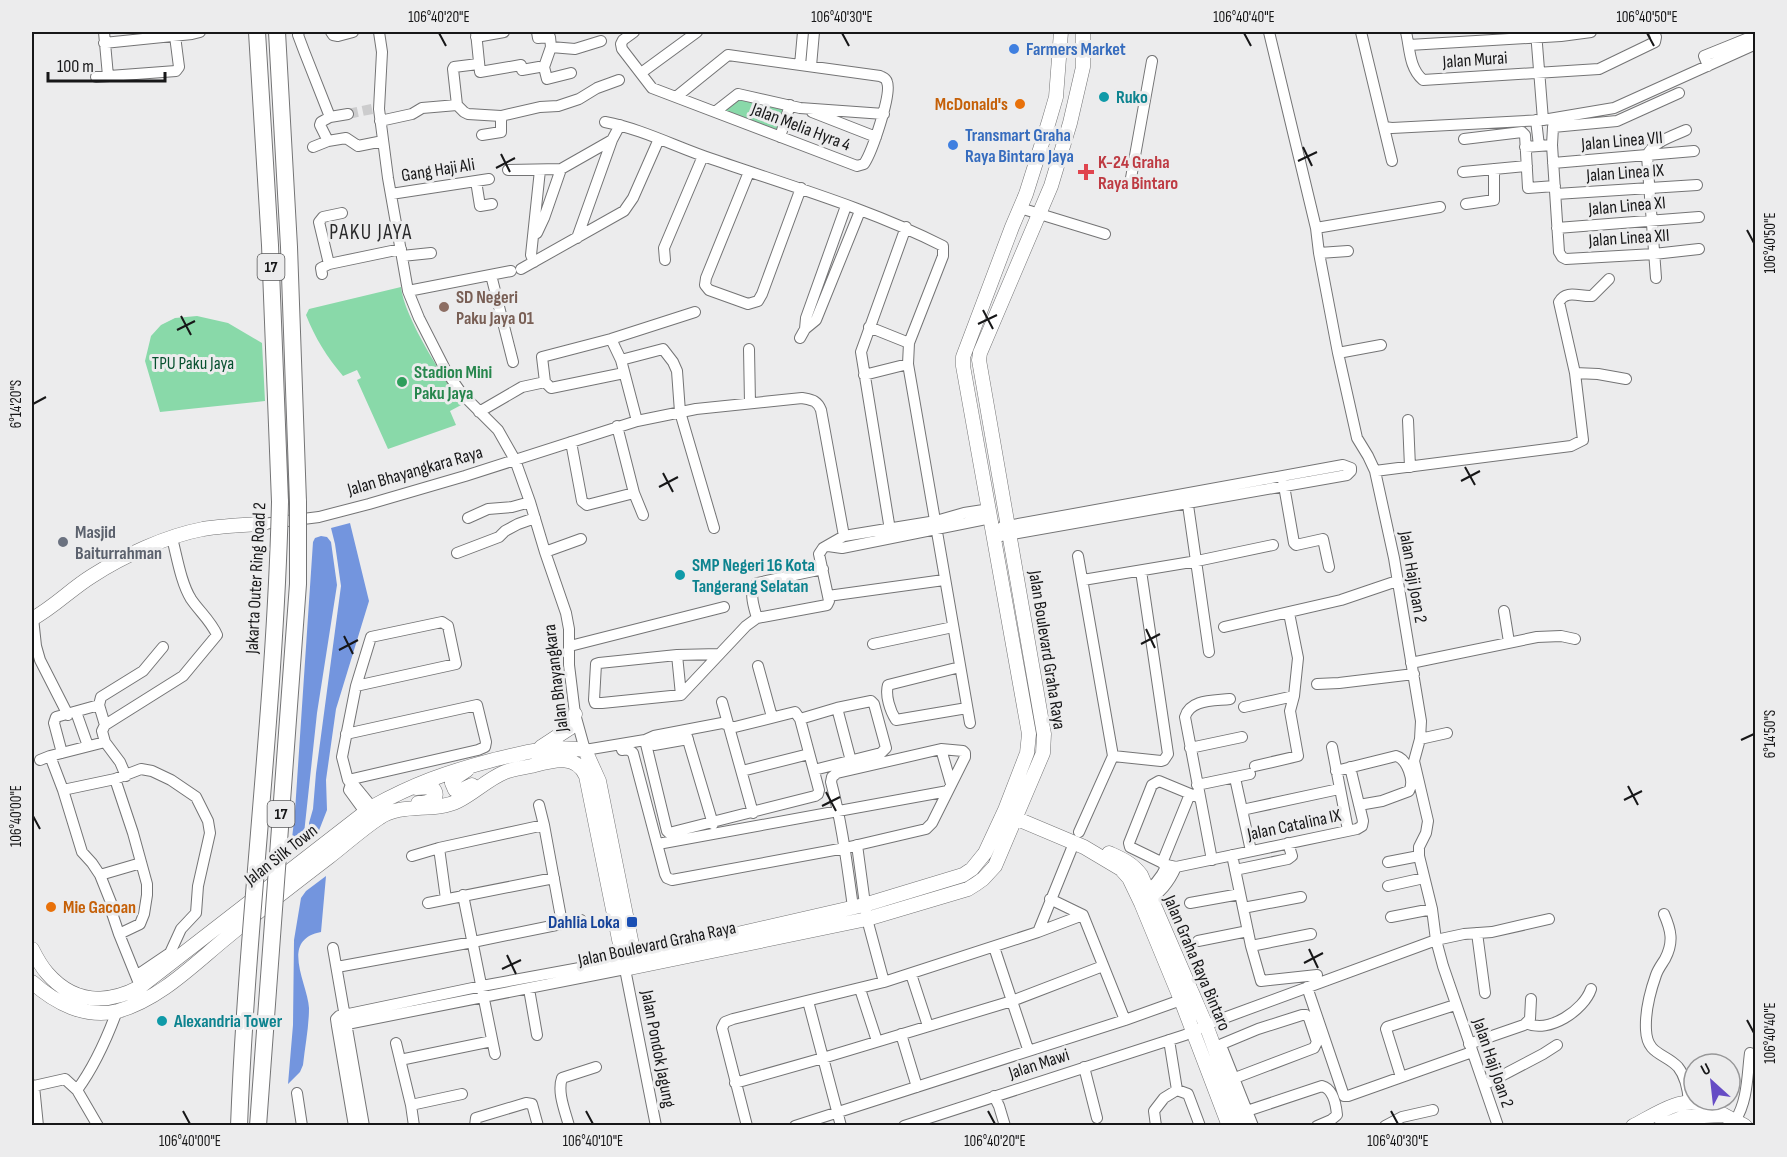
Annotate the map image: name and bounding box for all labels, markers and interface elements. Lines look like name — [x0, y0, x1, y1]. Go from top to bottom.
text: 106°40'20"E — [408, 8, 470, 27]
text: 106°40'30"E — [811, 8, 873, 27]
text: 106°40'40"E — [1213, 8, 1275, 27]
text: 106°40'50"E — [1616, 8, 1678, 27]
place label: Farmers Market — [1026, 39, 1126, 60]
marker: Farmers Market — [1007, 42, 1021, 56]
scale bar — [48, 45, 165, 83]
street label: Jalan Murai — [1441, 47, 1508, 73]
text: 100 m — [57, 56, 94, 77]
place label: Ruko — [1116, 87, 1148, 108]
marker: Ruko — [1097, 90, 1111, 104]
place label: McDonald's — [935, 94, 1008, 115]
marker: McDonald's — [1013, 97, 1027, 111]
street label: Jalan Melia Hyra 4 — [748, 98, 854, 156]
place label: Transmart Graha Raya Bintaro Jaya — [965, 125, 1074, 167]
street label: Jalan Linea VII — [1579, 127, 1664, 155]
marker: Transmart Graha Raya Bintaro Jaya — [946, 138, 960, 152]
place label: K-24 Graha Raya Bintaro — [1098, 152, 1178, 194]
street label: Gang Haji Ali — [400, 154, 476, 186]
street label: Jalan Linea IX — [1585, 160, 1665, 186]
marker: K-24 Graha Raya Bintaro — [1079, 165, 1093, 179]
street label: Jalan Linea XI — [1587, 192, 1666, 220]
text: 106°40'50"E — [1761, 212, 1780, 274]
district label: PAKU JAYA — [329, 220, 413, 245]
street label: Jalan Linea XII — [1587, 225, 1670, 251]
road number: 17 — [258, 254, 284, 280]
place label: SD Negeri Paku Jaya 01 — [456, 287, 534, 329]
marker: SD Negeri Paku Jaya 01 — [437, 300, 451, 314]
park label: TPU Paku Jaya — [152, 353, 234, 374]
place label: Stadion Mini Paku Jaya — [414, 362, 492, 404]
marker: Stadion Mini Paku Jaya — [395, 375, 409, 389]
text: 6°14'20"S — [7, 380, 26, 428]
street label: Jalan Bhayangkara Raya — [344, 442, 485, 501]
street label: Jakarta Outer Ring Road 2 — [241, 502, 270, 655]
place label: Masjid Baiturrahman — [75, 522, 162, 564]
street label: Jalan Haji Joan 2 — [1394, 528, 1431, 625]
marker: Masjid Baiturrahman — [56, 535, 70, 549]
place label: SMP Negeri 16 Kota Tangerang Selatan — [692, 555, 815, 597]
marker: SMP Negeri 16 Kota Tangerang Selatan — [673, 568, 687, 582]
street label: Jalan Boulevard Graha Raya — [1024, 568, 1070, 731]
street label: Jalan Bhayangkara — [539, 623, 573, 734]
text: 6°14'50"S — [1761, 710, 1780, 758]
text: 106°40'00"E — [7, 785, 26, 847]
road number: 17 — [268, 801, 294, 827]
street label: Jalan Catalina IX — [1244, 805, 1343, 845]
street label: Jalan Silk Town — [239, 820, 322, 891]
street label: Jalan Graha Raya Bintaro — [1159, 891, 1235, 1034]
place label: Mie Gacoan — [63, 897, 136, 918]
marker: Mie Gacoan — [44, 900, 58, 914]
place label: Dahlia Loka — [548, 912, 620, 933]
marker: Dahlia Loka — [625, 915, 639, 929]
street label: Jalan Boulevard Graha Raya — [575, 917, 738, 971]
street label: Jalan Pondok Jagung — [636, 988, 680, 1109]
text: 106°40'40"E — [1761, 1002, 1780, 1064]
place label: Alexandria Tower — [173, 1011, 283, 1032]
marker: Alexandria Tower — [155, 1014, 169, 1028]
street label: Jalan Haji Joan 2 — [1468, 1015, 1518, 1110]
street label: Jalan Mawi — [1005, 1044, 1072, 1084]
north arrow — [1682, 1052, 1742, 1112]
text: U — [1698, 1060, 1714, 1080]
text: 106°40'00"E — [159, 1132, 221, 1151]
text: 106°40'10"E — [563, 1132, 623, 1151]
text: 106°40'20"E — [964, 1132, 1026, 1151]
text: 106°40'30"E — [1367, 1132, 1429, 1151]

